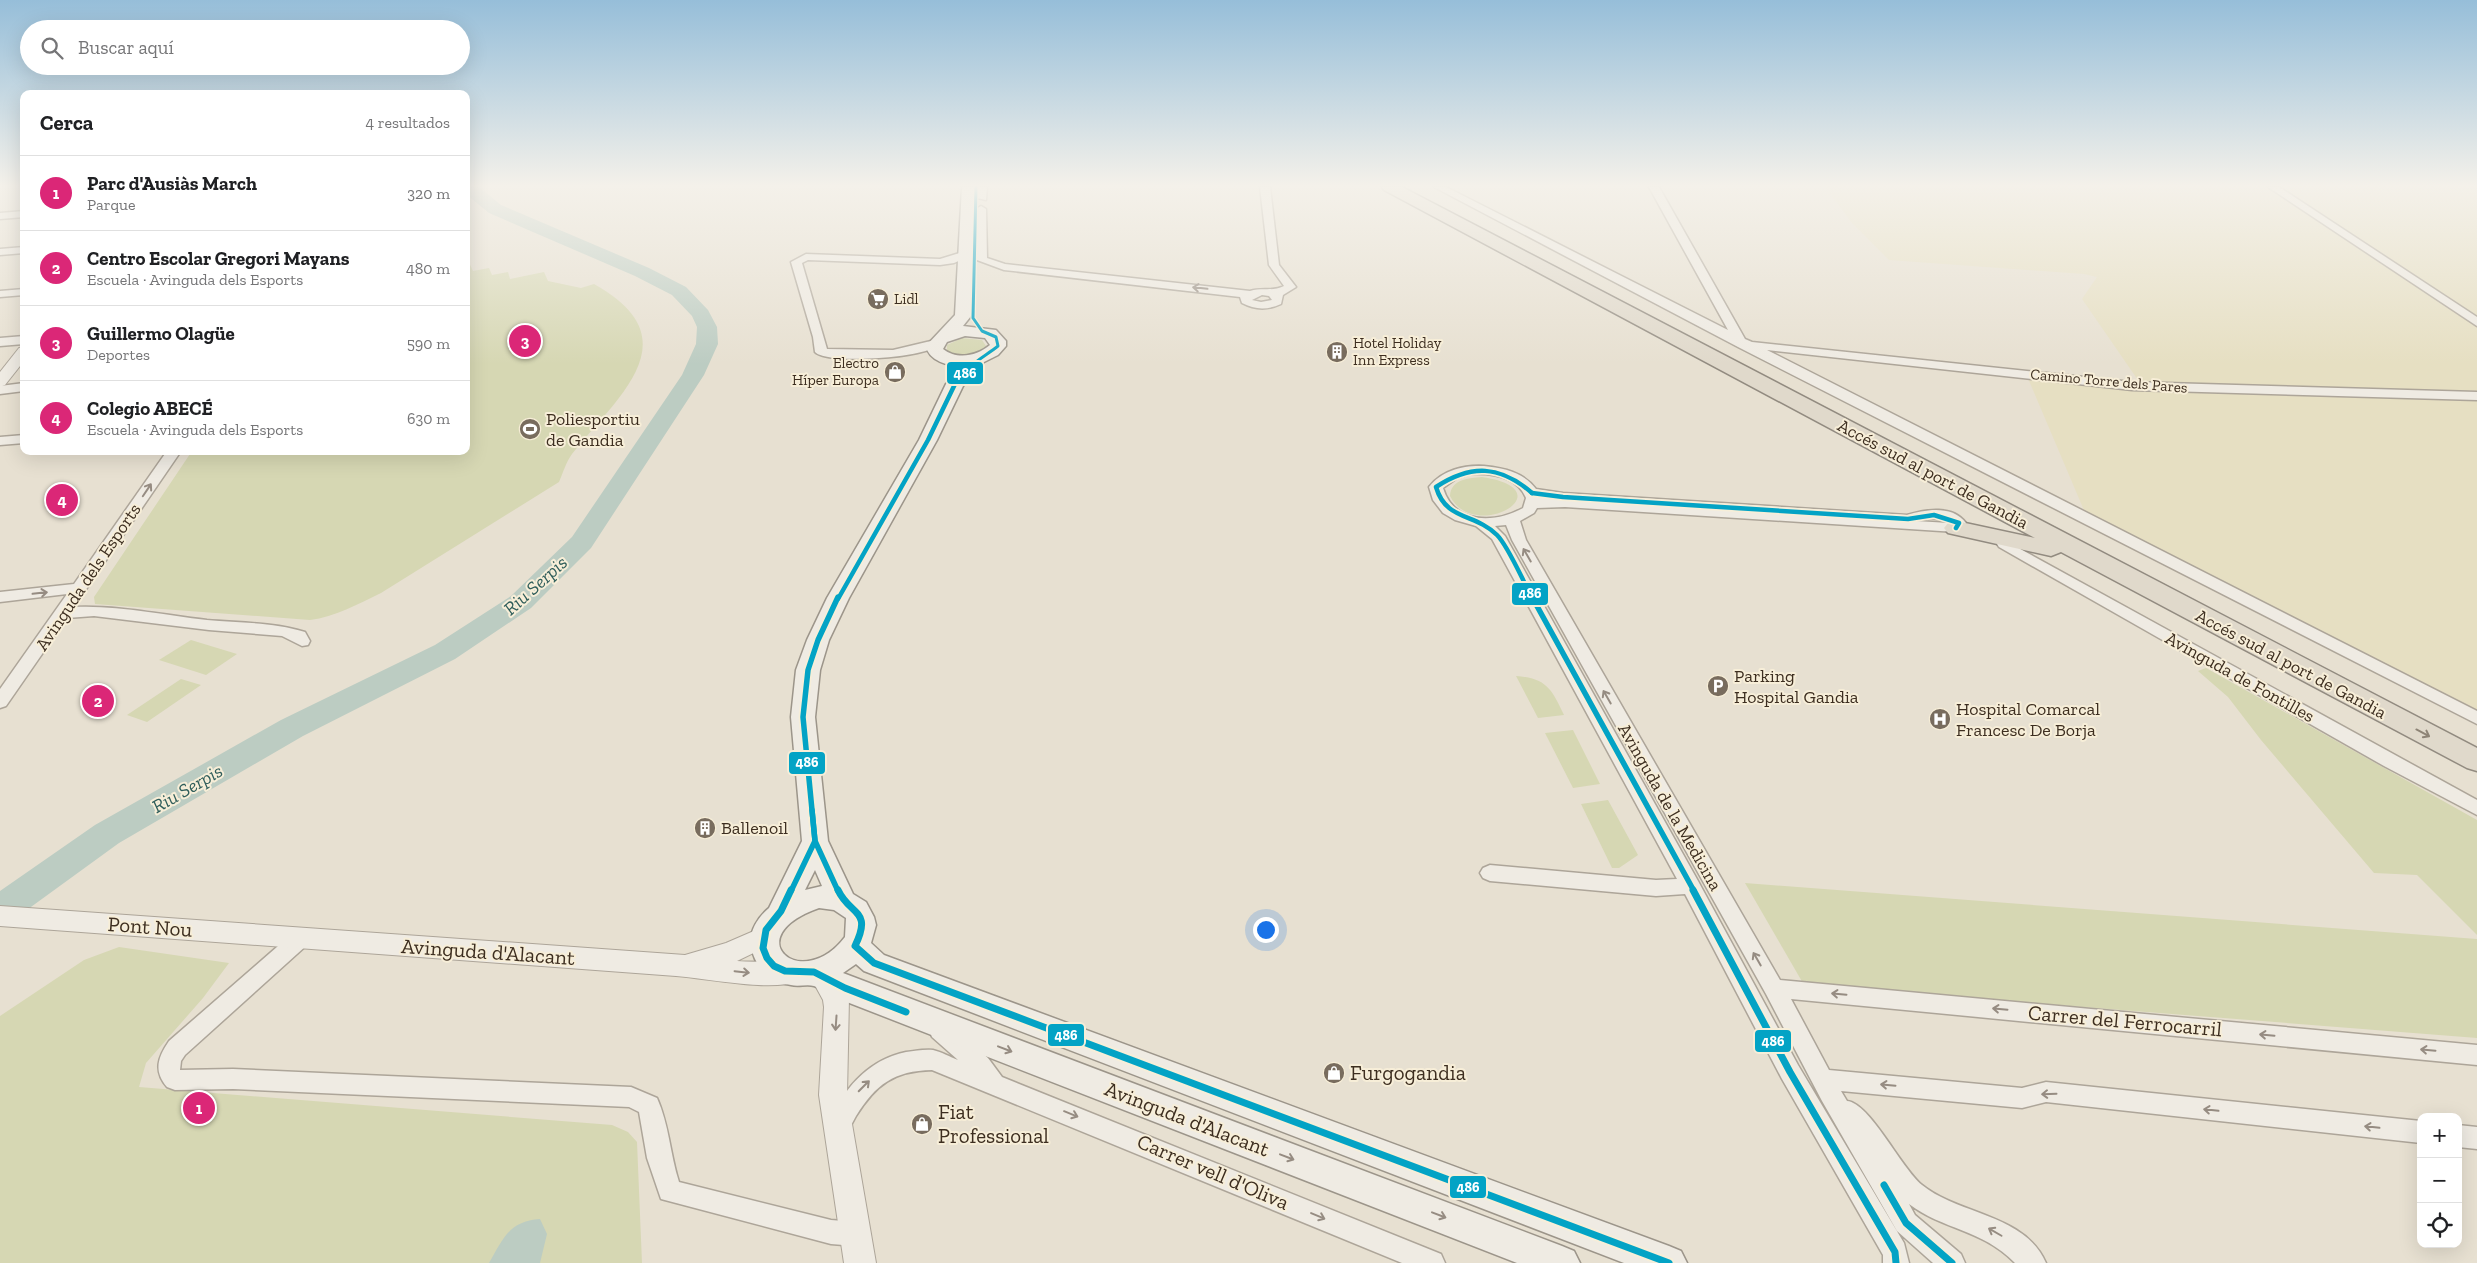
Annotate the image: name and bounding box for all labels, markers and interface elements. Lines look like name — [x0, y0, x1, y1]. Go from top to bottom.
search box — [20, 20, 470, 75]
icon: search — [38, 34, 66, 62]
text: Buscar aquí — [78, 36, 174, 59]
text: Cerca — [40, 110, 93, 135]
text: 4 resultados — [366, 113, 450, 132]
text: Parc d'Ausiàs March — [87, 172, 257, 195]
text: 1 — [53, 184, 59, 203]
text: 320 m — [407, 184, 450, 203]
text: Parque — [87, 195, 136, 214]
text: Centro Escolar Gregori Mayans — [87, 247, 349, 270]
text: 2 — [52, 259, 60, 278]
text: 480 m — [406, 259, 450, 278]
text: Escuela · Avinguda dels Esports — [87, 270, 303, 289]
one-way arrow — [1192, 283, 1208, 293]
supermarket icon: Lidl — [866, 287, 890, 311]
place label: Lidl — [894, 290, 919, 308]
text: Guillermo Olagüe — [87, 322, 235, 345]
pin: 3 — [509, 322, 541, 360]
text: 3 — [52, 334, 60, 353]
text: 590 m — [407, 334, 450, 353]
place label: Hotel Holiday Inn Express — [1353, 334, 1442, 369]
building icon: Hotel Holiday Inn Express — [1325, 340, 1349, 364]
text: Deportes — [87, 345, 150, 364]
place label: Electro Híper Europa — [792, 354, 879, 389]
shop icon: Electro Híper Europa — [883, 360, 907, 384]
line badge: 486 — [946, 361, 984, 385]
text: 486 — [953, 365, 977, 382]
street label: Camino Torre dels Pares — [2030, 365, 2188, 397]
text: Colegio ABECÉ — [87, 397, 213, 420]
place label: Poliesportiu de Gandia — [546, 408, 640, 451]
text: 4 — [51, 409, 61, 428]
text: 630 m — [407, 409, 450, 428]
street label: Accés sud al port de Gandia — [1834, 414, 2032, 534]
sports icon: Poliesportiu de Gandia — [518, 417, 542, 441]
text: Escuela · Avinguda dels Esports — [87, 420, 303, 439]
pin: 4 — [46, 481, 78, 519]
one-way arrow — [142, 484, 152, 498]
street label: Avinguda dels Esports — [31, 499, 145, 655]
one-way arrow — [1522, 548, 1532, 562]
water label: Riu Serpis — [499, 551, 572, 620]
line badge: 486 — [1511, 582, 1549, 606]
text: 486 — [1518, 585, 1542, 602]
one-way arrow — [32, 588, 48, 598]
street label: Accés sud al port de Gandia — [2192, 604, 2390, 724]
street label: Avinguda de Fontilles — [2162, 627, 2319, 727]
place label: Parking Hospital Gandia — [1734, 665, 1859, 708]
parking icon: Parking Hospital Gandia — [1706, 674, 1730, 698]
pin: 2 — [82, 682, 114, 720]
one-way arrow — [1602, 689, 1612, 704]
place label: Hospital Comarcal Francesc De Borja — [1956, 698, 2100, 741]
hospital icon: Hospital Comarcal Francesc De Borja — [1928, 707, 1952, 731]
street label: Avinguda de la Medicina — [1613, 720, 1727, 895]
one-way arrow — [2415, 729, 2430, 738]
line badge: 486 — [788, 751, 826, 775]
text: 486 — [795, 754, 819, 771]
water label: Riu Serpis — [148, 759, 227, 818]
building icon: Ballenoil — [693, 816, 717, 840]
place label: Ballenoil — [721, 817, 788, 839]
street label: Pont Nou — [107, 911, 193, 942]
your location — [1253, 917, 1279, 943]
street label: Avinguda d'Alacant — [400, 933, 576, 970]
one-way arrow — [1752, 952, 1762, 967]
one-way arrow — [734, 967, 750, 977]
one-way arrow — [1831, 989, 1847, 999]
street label: Carrer del Ferrocarril — [2027, 1000, 2224, 1041]
one-way arrow — [1993, 1004, 2009, 1014]
one-way arrow — [832, 1015, 841, 1031]
line badge: 486 — [1047, 1023, 1085, 1047]
text: 486 — [1054, 1027, 1078, 1044]
line badge: 486 — [1754, 1029, 1792, 1053]
one-way arrow — [2259, 1030, 2275, 1039]
text: 486 — [1761, 1033, 1785, 1050]
one-way arrow — [997, 1045, 1012, 1054]
one-way arrow — [2421, 1045, 2437, 1055]
place label: Furgogandia — [1350, 1060, 1466, 1085]
shop icon: Furgogandia — [1322, 1061, 1346, 1085]
street label: Avinguda d'Alacant — [1101, 1076, 1273, 1161]
one-way arrow — [858, 1080, 871, 1092]
one-way arrow — [1880, 1080, 1896, 1090]
pin: 1 — [183, 1089, 215, 1127]
one-way arrow — [2042, 1089, 2058, 1098]
place label: Fiat Professional — [938, 1099, 1049, 1148]
one-way arrow — [2203, 1105, 2219, 1115]
one-way arrow — [1063, 1110, 1078, 1120]
shop icon: Fiat Professional — [910, 1112, 934, 1136]
map controls — [2417, 1113, 2462, 1248]
button: + — [2417, 1113, 2462, 1158]
one-way arrow — [2365, 1122, 2381, 1132]
street label: Carrer vell d'Oliva — [1133, 1128, 1293, 1215]
one-way arrow — [1279, 1153, 1295, 1162]
button: − — [2417, 1158, 2462, 1203]
line badge: 486 — [1449, 1175, 1487, 1199]
text: 486 — [1456, 1179, 1480, 1196]
button: locate — [2417, 1203, 2462, 1248]
one-way arrow — [1431, 1211, 1446, 1221]
one-way arrow — [1310, 1212, 1325, 1221]
one-way arrow — [1989, 1227, 2003, 1237]

